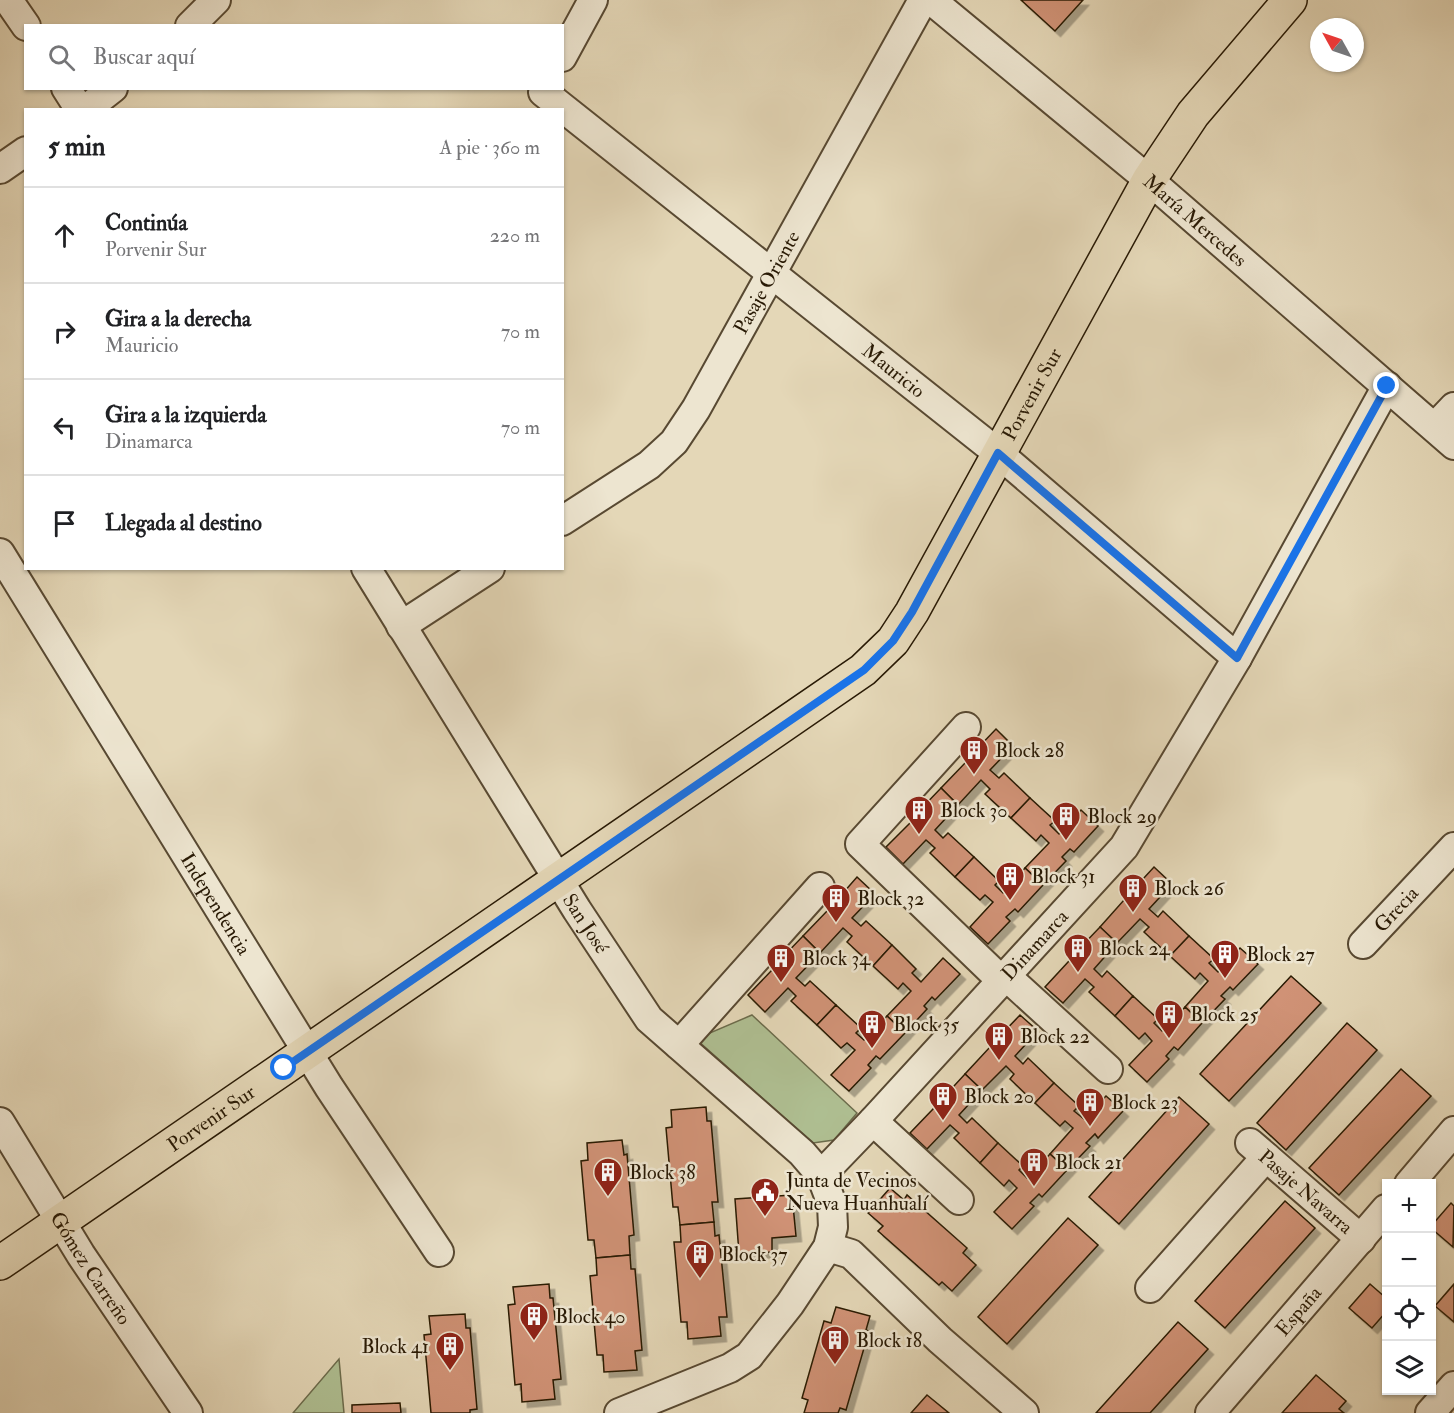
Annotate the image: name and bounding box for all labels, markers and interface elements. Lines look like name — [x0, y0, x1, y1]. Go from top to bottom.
north arrow — [1310, 18, 1364, 72]
search box — [24, 24, 564, 90]
icon: search — [45, 41, 78, 74]
text: Buscar aquí — [93, 43, 195, 71]
text: 5 min — [48, 131, 105, 163]
text: A pie · 360 m — [439, 135, 540, 160]
street label: María Mercedes — [1138, 168, 1252, 272]
text: Continúa — [105, 209, 188, 237]
icon: ahead — [48, 219, 81, 252]
text: 220 m — [490, 223, 540, 248]
street label: Pasaje Oriente — [728, 226, 805, 338]
text: Porvenir Sur — [105, 237, 206, 262]
text: Gira a la derecha — [105, 305, 251, 333]
icon: right — [48, 315, 81, 348]
text: 70 m — [501, 319, 540, 344]
text: Mauricio — [105, 333, 178, 358]
street label: Mauricio — [857, 338, 930, 403]
street label: Porvenir Sur — [996, 343, 1067, 445]
route end — [1373, 372, 1399, 398]
text: Gira a la izquierda — [105, 401, 266, 429]
icon: left — [48, 411, 81, 444]
text: 70 m — [501, 415, 540, 440]
text: Dinamarca — [105, 429, 193, 454]
icon: arrive — [48, 507, 81, 540]
text: Llegada al destino — [105, 509, 262, 537]
building icon: Block 28 — [958, 734, 990, 776]
place label: Block 28 — [995, 738, 1064, 763]
building icon: Block 30 — [903, 794, 935, 836]
place label: Block 30 — [940, 798, 1007, 823]
building icon: Block 29 — [1050, 800, 1082, 842]
place label: Block 29 — [1087, 804, 1157, 829]
street label: Independencia — [175, 848, 257, 960]
building icon: Block 31 — [994, 860, 1026, 902]
place label: Block 31 — [1031, 864, 1095, 889]
building icon: Block 26 — [1117, 872, 1149, 914]
place label: Block 26 — [1154, 876, 1225, 901]
street label: Grecia — [1368, 880, 1424, 937]
building icon: Block 32 — [820, 882, 852, 924]
place label: Block 32 — [857, 886, 924, 911]
street label: San José — [557, 889, 615, 959]
street label: Dinamarca — [996, 903, 1074, 985]
building icon: Block 24 — [1062, 932, 1094, 974]
place label: Block 24 — [1099, 936, 1171, 961]
building icon: Block 27 — [1209, 938, 1241, 980]
building icon: Block 34 — [765, 942, 797, 984]
place label: Block 27 — [1246, 942, 1315, 967]
place label: Block 34 — [802, 946, 871, 971]
building icon: Block 25 — [1153, 998, 1185, 1040]
place label: Block 25 — [1190, 1002, 1259, 1027]
building icon: Block 35 — [856, 1008, 888, 1050]
place label: Block 35 — [893, 1012, 959, 1037]
building icon: Block 22 — [983, 1020, 1015, 1062]
place label: Block 22 — [1020, 1024, 1090, 1049]
route start — [270, 1054, 296, 1080]
street label: Porvenir Sur — [162, 1079, 260, 1157]
building icon: Block 20 — [927, 1080, 959, 1122]
place label: Block 20 — [964, 1084, 1034, 1109]
building icon: Block 23 — [1074, 1086, 1106, 1128]
place label: Block 23 — [1111, 1090, 1178, 1115]
street label: Pasaje Navarra — [1254, 1144, 1359, 1240]
building icon: Block 21 — [1018, 1146, 1050, 1188]
place label: Block 21 — [1055, 1150, 1122, 1175]
building icon: Block 38 — [592, 1156, 624, 1198]
place label: Block 38 — [629, 1160, 696, 1185]
place label: Junta de Vecinos Nueva Huanhualí — [785, 1168, 929, 1216]
public building icon: Junta de Vecinos Nueva Huanhualí — [749, 1176, 781, 1218]
map controls — [1382, 1179, 1436, 1395]
button: + — [1382, 1179, 1436, 1233]
street label: Gómez Carreño — [45, 1207, 137, 1329]
button: − — [1382, 1233, 1436, 1287]
building icon: Block 37 — [684, 1238, 716, 1280]
place label: Block 37 — [721, 1242, 787, 1267]
street label: España — [1270, 1280, 1327, 1341]
button: locate — [1382, 1287, 1436, 1341]
building icon: Block 40 — [518, 1300, 550, 1342]
place label: Block 40 — [555, 1304, 626, 1329]
building icon: Block 18 — [819, 1324, 851, 1366]
place label: Block 18 — [856, 1328, 922, 1353]
building icon: Block 41 — [434, 1330, 466, 1372]
place label: Block 41 — [362, 1334, 429, 1359]
button: layers — [1382, 1341, 1436, 1395]

